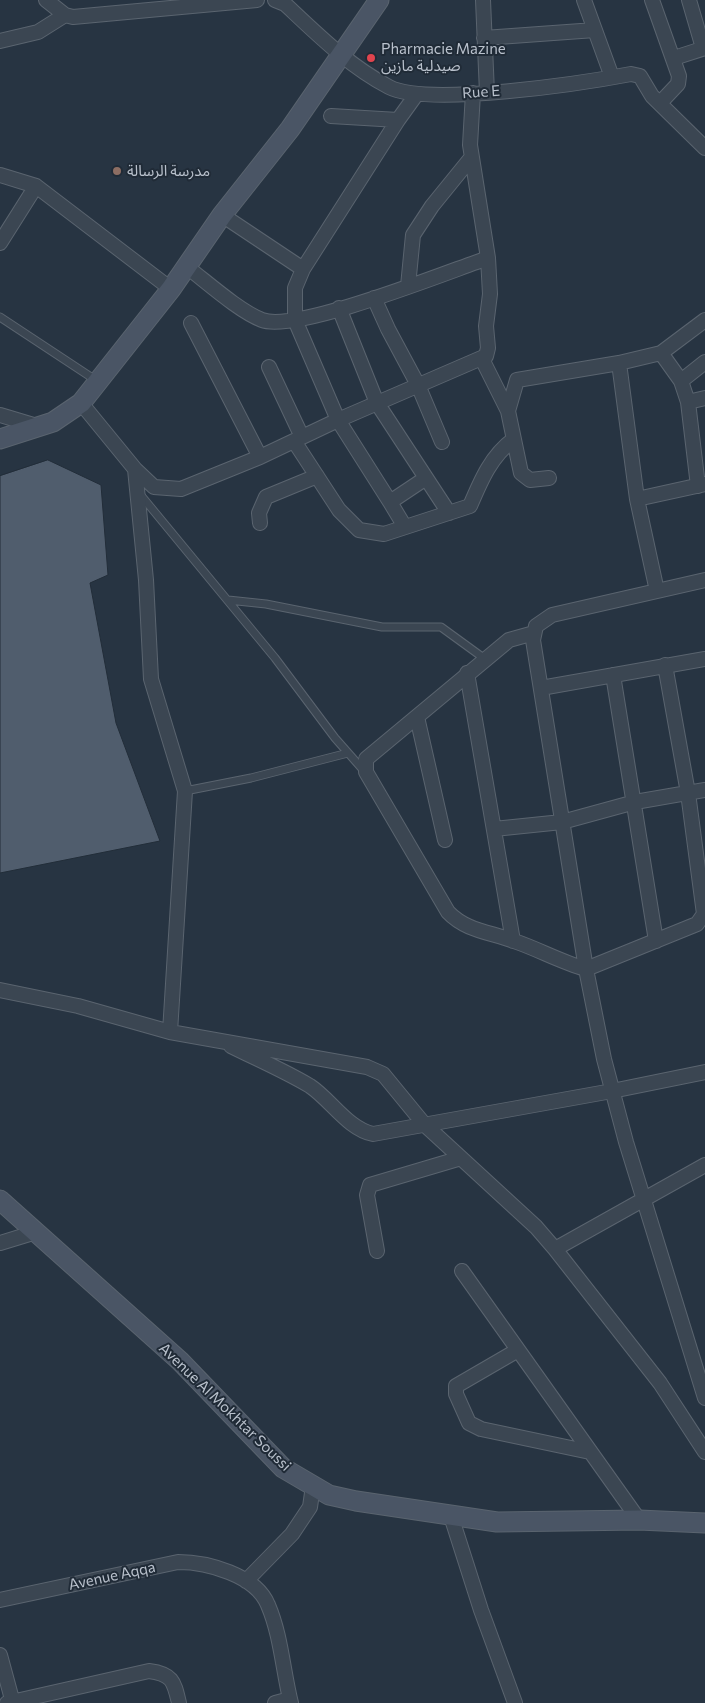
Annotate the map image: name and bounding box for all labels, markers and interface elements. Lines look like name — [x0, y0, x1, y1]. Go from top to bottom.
place label: Pharmacie Mazine صيدلية مازين — [381, 40, 506, 75]
marker: Pharmacie Mazine صيدلية مازين — [365, 52, 377, 64]
street label: Rue E — [461, 82, 501, 102]
place label: مدرسة الرسالة — [127, 162, 210, 180]
marker: مدرسة الرسالة — [111, 165, 123, 177]
street label: Avenue Al Mokhtar Soussi — [155, 1339, 295, 1475]
street label: Avenue Aqqa — [67, 1558, 157, 1594]

